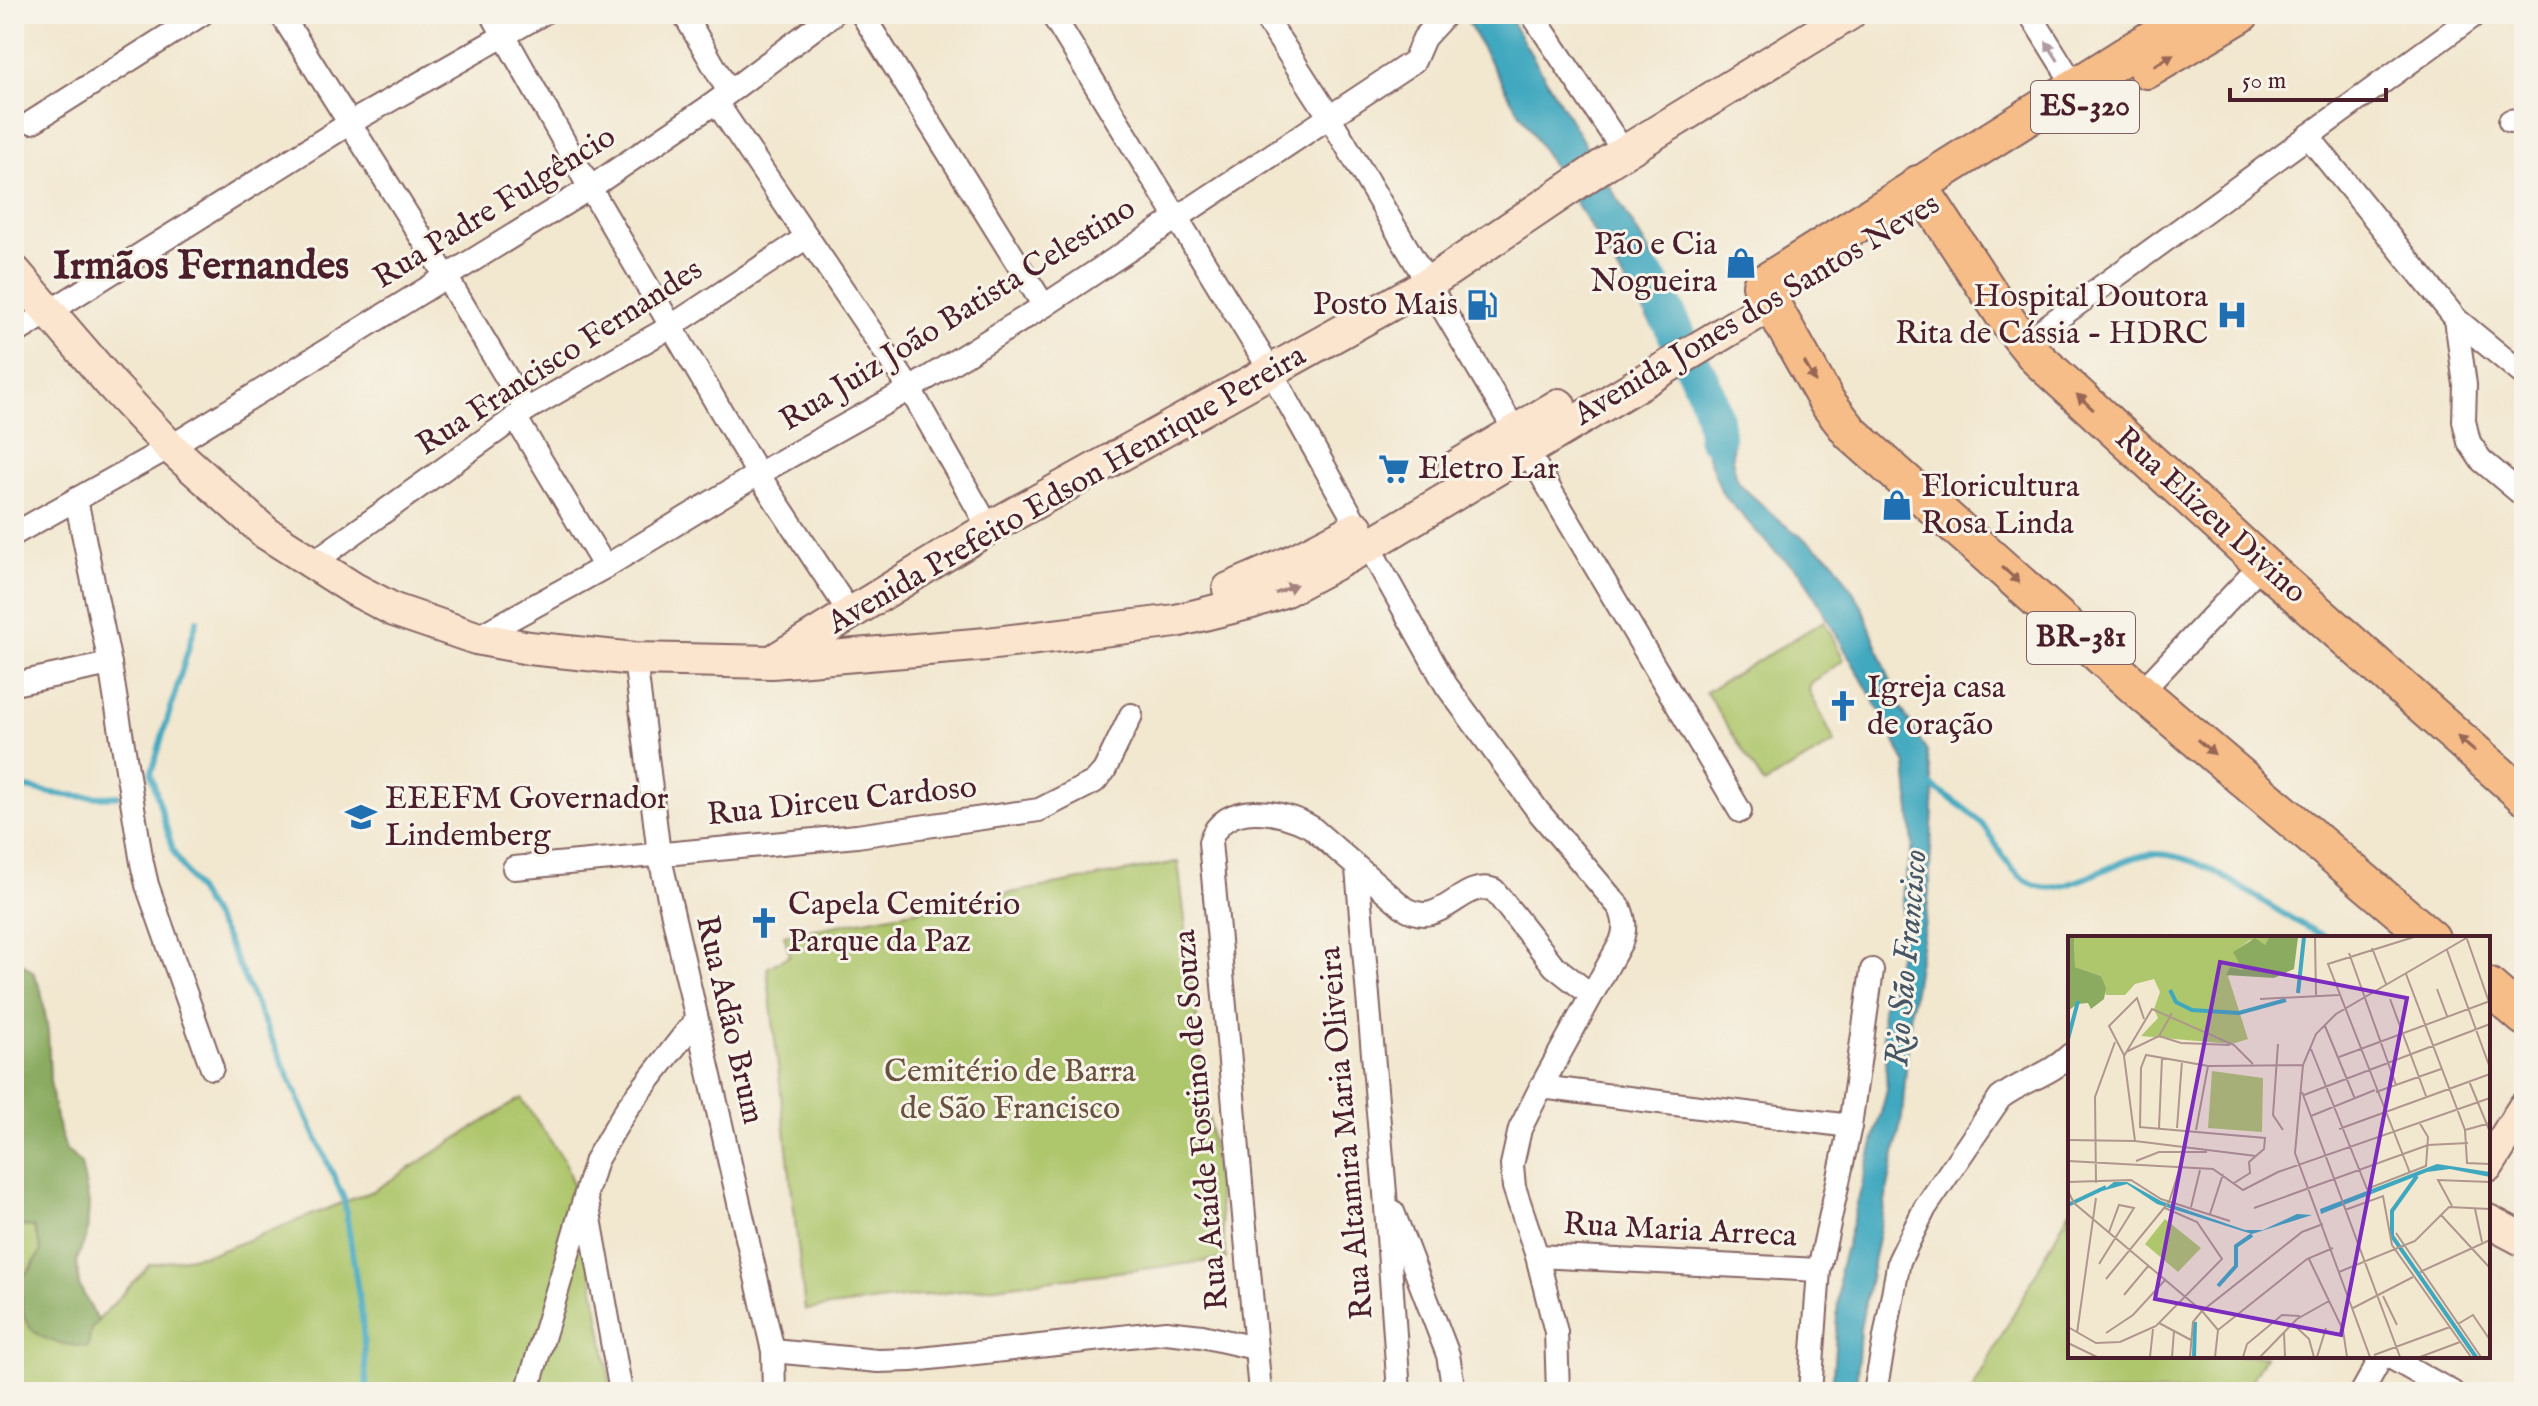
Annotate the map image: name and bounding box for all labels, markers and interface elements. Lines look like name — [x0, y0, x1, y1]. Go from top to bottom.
one-way arrow — [2045, 40, 2060, 61]
scale bar — [2230, 52, 2386, 102]
one-way arrow — [2153, 53, 2175, 67]
text: 50 m — [2242, 66, 2286, 97]
road number: ES-320 — [2031, 81, 2139, 133]
street label: Rua Padre Fulgêncio — [366, 117, 624, 299]
street label: Avenida Jones dos Santos Neves — [1566, 184, 1948, 436]
street label: Rua Juiz João Batista Celestino — [773, 189, 1143, 441]
place label: Pão e Cia Nogueira — [1590, 225, 1717, 303]
district label: Irmãos Fernandes — [53, 242, 349, 293]
shop icon: Pão e Cia Nogueira — [1724, 246, 1758, 280]
street label: Rua Francisco Fernandes — [409, 250, 711, 466]
place label: Hospital Doutora Rita de Cássia - HDRC — [1895, 277, 2208, 355]
place label: Posto Mais — [1313, 285, 1458, 326]
fuel station icon: Posto Mais — [1465, 288, 1499, 322]
hospital icon: Hospital Doutora Rita de Cássia - HDRC — [2215, 298, 2249, 332]
street label: Avenida Prefeito Edson Henrique Pereira — [820, 336, 1314, 645]
one-way arrow — [1803, 360, 1817, 383]
one-way arrow — [2075, 393, 2094, 411]
street label: Rua Elizeu Divino — [2105, 419, 2315, 613]
place label: Eletro Lar — [1418, 449, 1559, 490]
supermarket icon: Eletro Lar — [1377, 452, 1411, 486]
place label: Floricultura Rosa Linda — [1921, 467, 2080, 545]
shop icon: Floricultura Rosa Linda — [1880, 488, 1914, 522]
one-way arrow — [2001, 566, 2020, 584]
one-way arrow — [1274, 582, 1298, 595]
road number: BR-381 — [2027, 612, 2135, 664]
place label: Igreja casa de oração — [1867, 668, 2006, 746]
church icon: Igreja casa de oração — [1826, 689, 1860, 723]
one-way arrow — [2456, 736, 2476, 753]
one-way arrow — [2196, 738, 2216, 755]
street label: Rua Dirceu Cardoso — [705, 767, 979, 837]
place label: EEEFM Governador Lindemberg — [385, 779, 669, 857]
school or university icon: EEEFM Governador Lindemberg — [344, 800, 378, 834]
water label: Rio São Francisco — [1876, 848, 1938, 1068]
place label: Capela Cemitério Parque da Paz — [788, 885, 1020, 963]
church icon: Capela Cemitério Parque da Paz — [747, 906, 781, 940]
street label: Rua Adão Brum — [685, 912, 773, 1128]
street label: Rua Ataíde Fostino de Souza — [1165, 928, 1239, 1312]
inset map — [2068, 936, 2490, 1358]
street label: Rua Altamira Maria Oliveira — [1310, 945, 1384, 1321]
park label: Cemitério de Barra de São Francisco — [884, 1052, 1136, 1130]
street label: Rua Maria Arreca — [1562, 1204, 1798, 1258]

